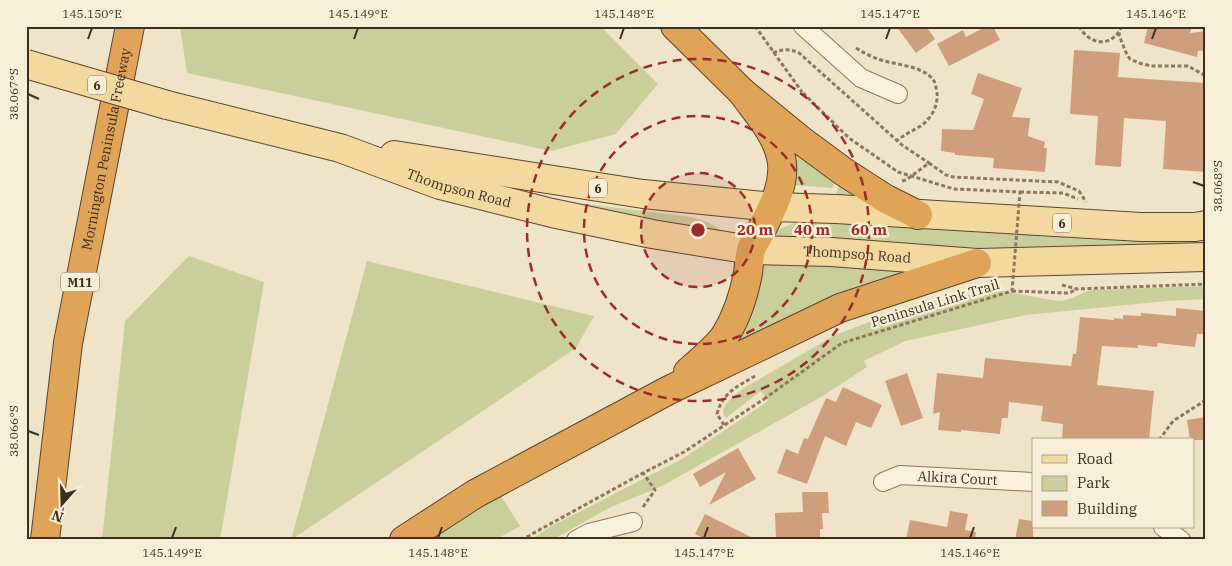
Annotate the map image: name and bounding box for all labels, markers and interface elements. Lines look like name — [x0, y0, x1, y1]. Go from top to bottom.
text: 145.150°E — [62, 6, 122, 21]
text: 145.149°E — [328, 6, 388, 21]
text: 145.148°E — [594, 6, 654, 21]
text: 145.147°E — [860, 6, 920, 21]
text: 145.146°E — [1126, 6, 1186, 21]
street label: Mornington Peninsula Freeway — [77, 46, 135, 252]
text: 38.067°S — [6, 68, 21, 120]
road number: 6 — [88, 76, 106, 94]
text: 38.068°S — [1210, 160, 1225, 212]
street label: Thompson Road — [404, 164, 514, 212]
road number: 6 — [589, 178, 607, 198]
road number: 6 — [1053, 214, 1071, 232]
text: 20 m — [737, 220, 773, 239]
text: 40 m — [794, 220, 830, 239]
text: 60 m — [851, 220, 887, 239]
centre of rings — [689, 221, 707, 239]
street label: Thompson Road — [803, 242, 912, 267]
road number: M11 — [61, 272, 99, 292]
street label: Peninsula Link Trail — [869, 275, 1001, 331]
text: 38.066°S — [6, 405, 21, 457]
legend — [1032, 438, 1194, 528]
text: Road — [1077, 449, 1113, 468]
street label: Alkira Court — [917, 467, 998, 489]
text: Park — [1077, 473, 1110, 492]
north arrow — [38, 478, 88, 528]
text: Building — [1077, 499, 1137, 518]
text: N — [49, 506, 66, 527]
text: 145.149°E — [142, 545, 202, 560]
text: 145.148°E — [408, 545, 468, 560]
text: 145.147°E — [674, 545, 734, 560]
text: 145.146°E — [940, 545, 1000, 560]

